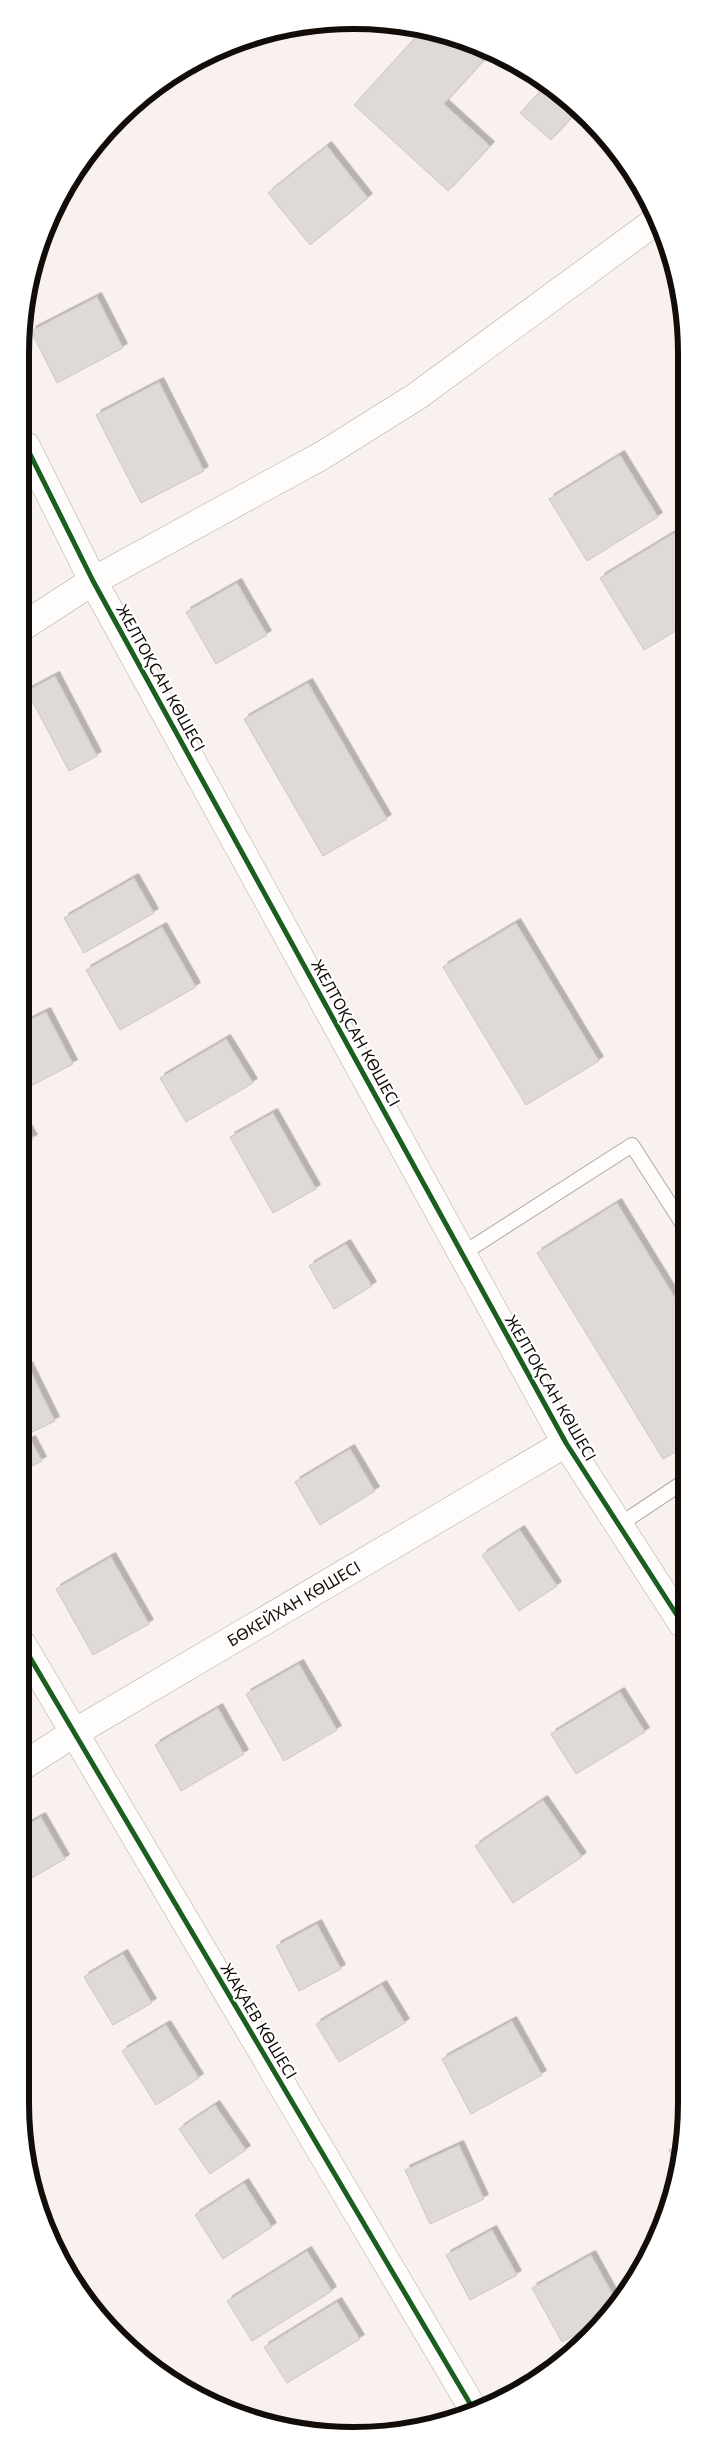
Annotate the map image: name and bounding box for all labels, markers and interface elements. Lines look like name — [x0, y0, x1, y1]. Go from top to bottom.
street label: ЖЕЛТОҚСАН КӨШЕСІ — [111, 601, 211, 755]
street label: ЖЕЛТОҚСАН КӨШЕСІ — [306, 956, 406, 1110]
street label: ЖЕЛТОҚСАН КӨШЕСІ — [500, 1311, 602, 1465]
street label: БӨКЕЙХАН КӨШЕСІ — [223, 1556, 365, 1651]
street label: ЖАҚАЕВ КӨШЕСІ — [216, 1959, 302, 2083]

